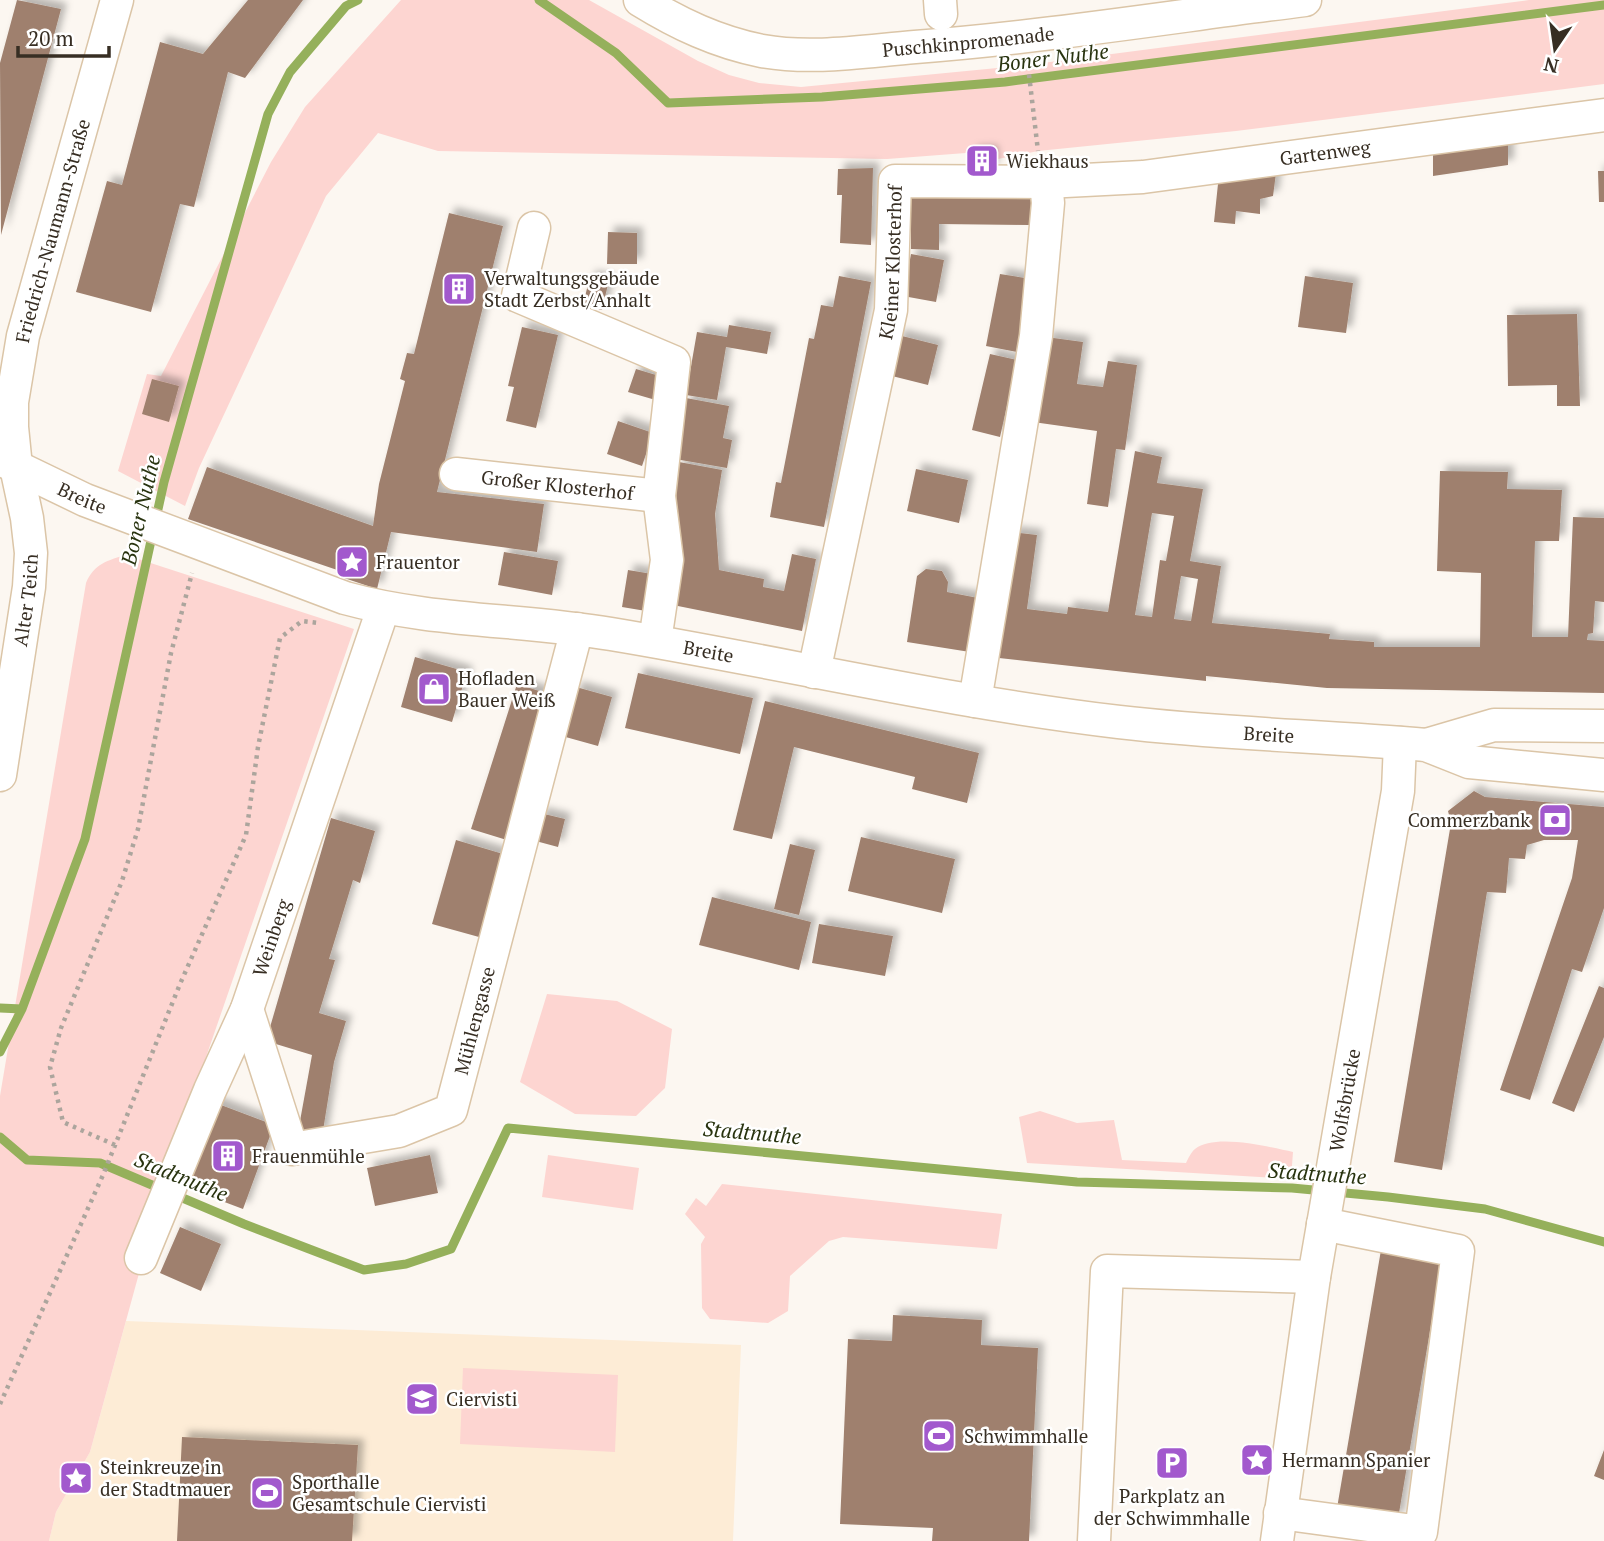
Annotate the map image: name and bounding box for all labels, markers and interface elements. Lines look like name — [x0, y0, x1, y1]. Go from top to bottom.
scale bar — [18, 14, 108, 58]
north arrow — [1520, 14, 1590, 84]
street label: Puschkinpromenade — [881, 20, 1056, 62]
text: 20 m — [28, 24, 74, 52]
water label: Boner Nuthe — [994, 36, 1111, 78]
text: N — [1541, 52, 1561, 80]
street label: Friedrich-Naumann-Straße — [9, 116, 95, 344]
street label: Gartenweg — [1278, 133, 1373, 170]
building icon: Wiekhaus — [963, 142, 1001, 180]
place label: Wiekhaus — [1006, 148, 1089, 173]
street label: Kleiner Klosterhof — [872, 183, 907, 341]
place label: Verwaltungsgebäude Stadt Zerbst/Anhalt — [484, 265, 659, 312]
building icon: Verwaltungsgebäude Stadt Zerbst/Anhalt — [440, 270, 478, 308]
water label: Boner Nuthe — [114, 451, 166, 569]
street label: Großer Klosterhof — [480, 464, 637, 505]
street label: Breite — [54, 476, 110, 519]
place icon: Frauentor — [333, 543, 371, 581]
place label: Frauentor — [376, 549, 461, 574]
street label: Alter Teich — [7, 553, 43, 648]
street label: Breite — [681, 634, 736, 668]
place label: Hofladen Bauer Weiß — [458, 665, 556, 712]
shop icon: Hofladen Bauer Weiß — [415, 670, 453, 708]
street label: Breite — [1243, 720, 1295, 748]
bank icon: Commerzbank — [1536, 801, 1574, 839]
place label: Commerzbank — [1408, 807, 1530, 832]
street label: Weinberg — [246, 895, 296, 980]
street label: Mühlengasse — [448, 964, 500, 1077]
street label: Wolfsbrücke — [1323, 1047, 1365, 1154]
water label: Stadtnuthe — [702, 1114, 803, 1150]
building icon: Frauenmühle — [209, 1137, 247, 1175]
place label: Frauenmühle — [252, 1143, 365, 1168]
water label: Stadtnuthe — [130, 1145, 233, 1208]
water label: Stadtnuthe — [1267, 1156, 1368, 1190]
school or university icon: Ciervisti — [403, 1380, 441, 1418]
place label: Ciervisti — [446, 1386, 517, 1411]
sports icon: Schwimmhalle — [920, 1417, 958, 1455]
place label: Schwimmhalle — [964, 1423, 1088, 1448]
place icon: Hermann Spanier — [1238, 1441, 1276, 1479]
parking icon: Parkplatz an der Schwimmhalle — [1153, 1444, 1191, 1482]
place label: Hermann Spanier — [1282, 1447, 1431, 1472]
place label: Steinkreuze in der Stadtmauer — [100, 1454, 231, 1501]
place icon: Steinkreuze in der Stadtmauer — [57, 1459, 95, 1497]
place label: Sporthalle Gesamtschule Ciervisti — [292, 1469, 486, 1516]
sports icon: Sporthalle Gesamtschule Ciervisti — [248, 1474, 286, 1512]
place label: Parkplatz an der Schwimmhalle — [1094, 1483, 1250, 1530]

